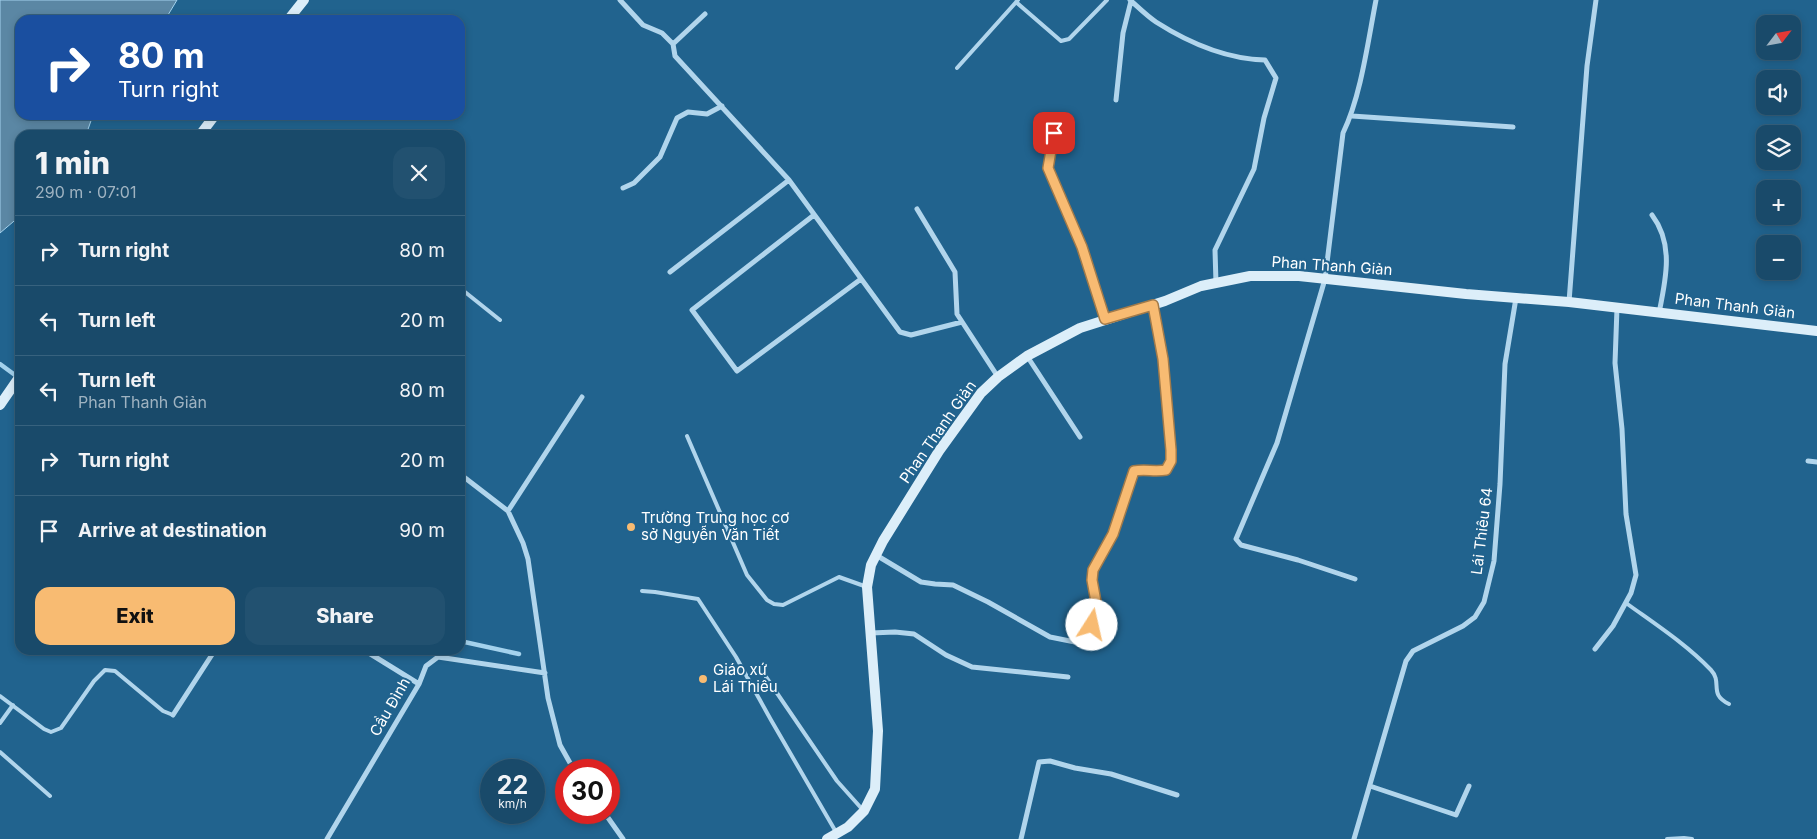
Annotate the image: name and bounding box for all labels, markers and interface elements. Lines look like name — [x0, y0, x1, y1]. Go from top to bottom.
north arrow — [1756, 15, 1801, 60]
map controls — [1756, 15, 1801, 280]
text: 80 m — [118, 34, 205, 76]
icon: right — [35, 35, 100, 100]
button: sound — [1756, 70, 1801, 115]
text: Turn right — [118, 76, 219, 102]
pin — [1033, 112, 1075, 154]
icon: arrive — [1040, 119, 1068, 147]
button: layers — [1756, 125, 1801, 170]
text: 1 min — [35, 145, 110, 181]
button: close — [393, 147, 445, 199]
button: + — [1756, 180, 1801, 225]
text: 290 m · 07:01 — [35, 182, 136, 202]
button: − — [1756, 235, 1801, 280]
icon: right — [35, 237, 63, 265]
text: Turn right — [78, 239, 169, 262]
text: 80 m — [399, 239, 445, 262]
street label: Phan Thanh Giản — [1271, 252, 1393, 279]
street label: Phan Thanh Giản — [1674, 289, 1796, 322]
icon: left — [35, 307, 63, 335]
text: Turn left — [78, 309, 156, 332]
text: 20 m — [399, 309, 445, 332]
text: Turn left — [78, 369, 156, 392]
icon: left — [35, 377, 63, 405]
street label: Phan Thanh Giản — [895, 377, 980, 487]
text: 80 m — [399, 379, 445, 402]
text: Phan Thanh Giản — [78, 392, 207, 412]
icon: right — [35, 447, 63, 475]
text: Turn right — [78, 449, 169, 472]
text: 20 m — [399, 449, 445, 472]
street label: Lái Thiêu 64 — [1467, 486, 1496, 576]
place label: Trường Trung học cơ sở Nguyễn Văn Tiết — [641, 508, 789, 544]
icon: arrive — [35, 517, 63, 545]
text: Arrive at destination — [78, 519, 267, 542]
text: 90 m — [399, 519, 445, 542]
marker: Trường Trung học cơ sở Nguyễn Văn Tiết — [625, 521, 637, 533]
button: Exit — [35, 587, 235, 645]
button: Share — [245, 587, 445, 645]
position arrow — [1065, 598, 1117, 650]
place label: Giáo xứ Lái Thiêu — [713, 660, 778, 696]
marker: Giáo xứ Lái Thiêu — [697, 673, 709, 685]
street label: Cầu Đình — [365, 674, 414, 740]
speed limit sign: 30 — [555, 759, 620, 824]
text: 22 — [497, 770, 528, 800]
text: km/h — [498, 796, 527, 811]

